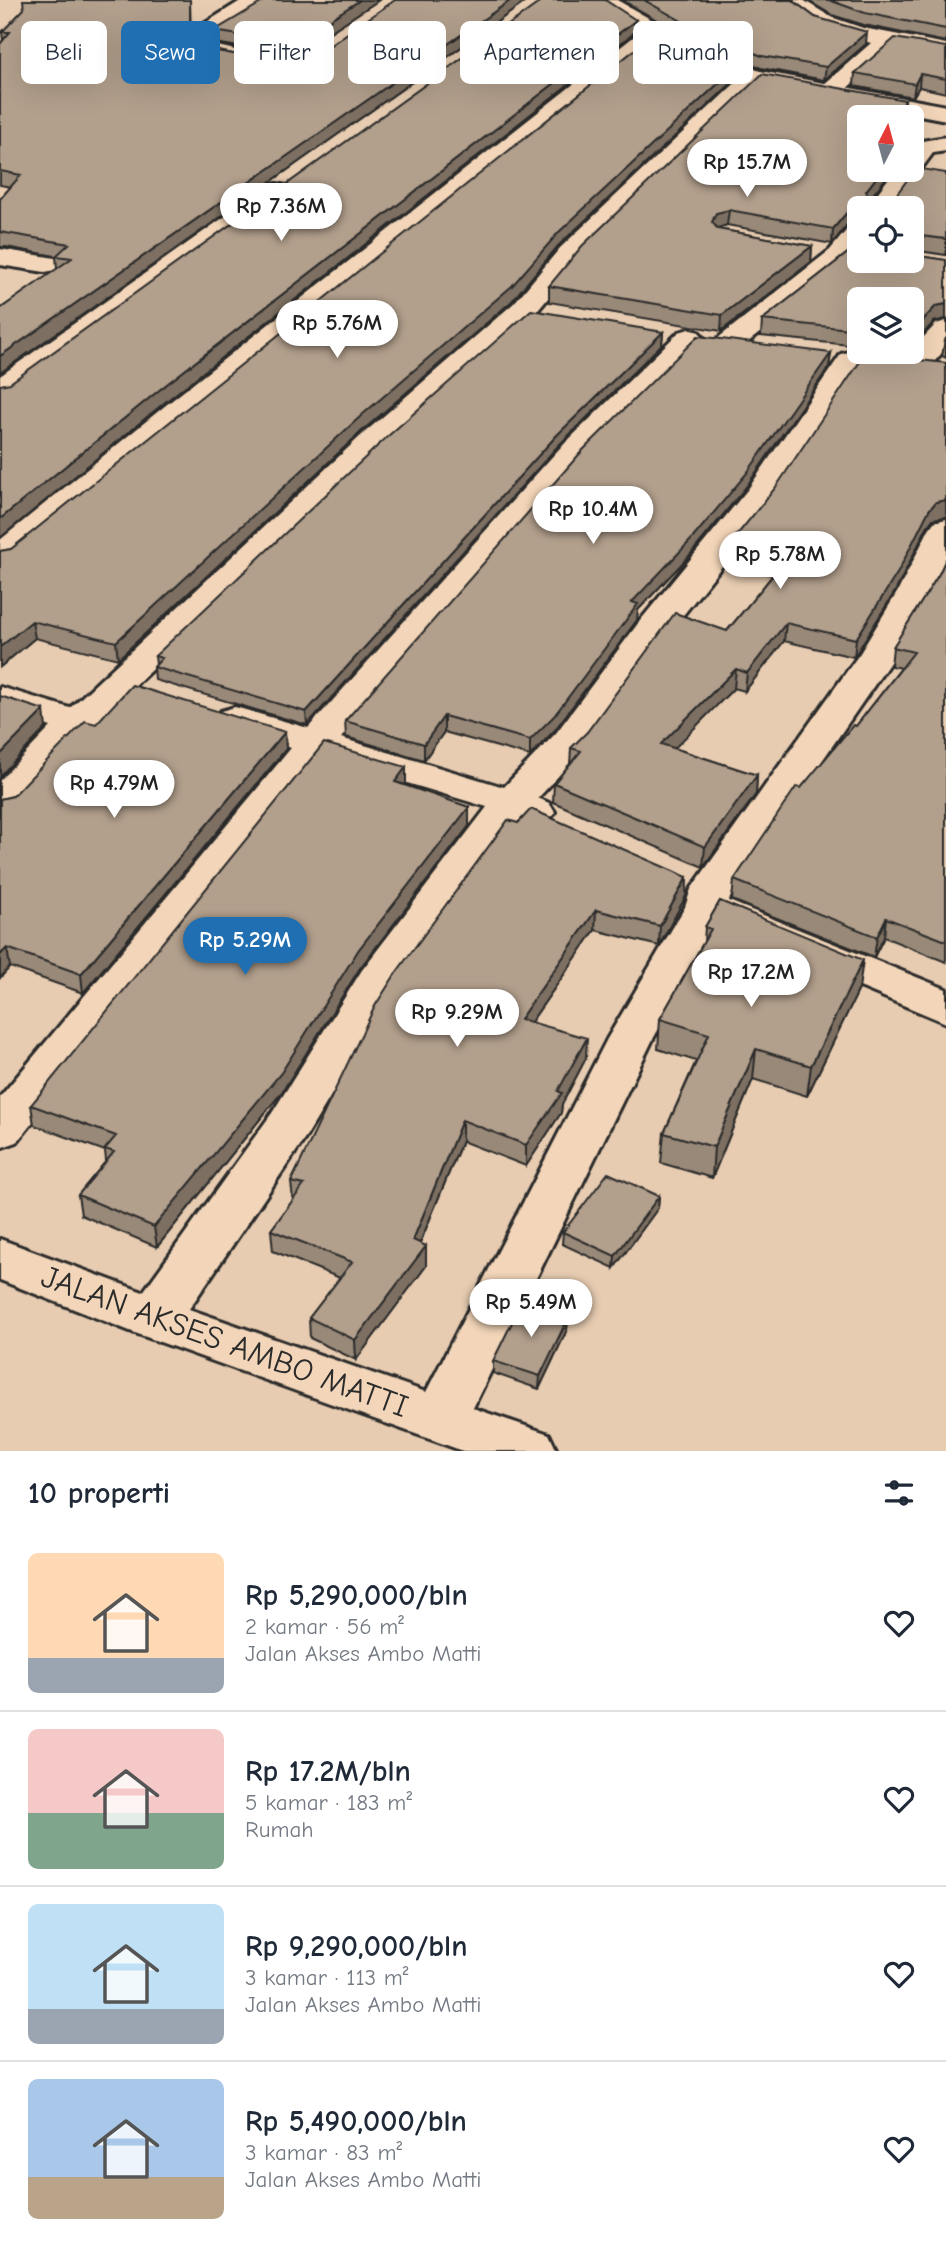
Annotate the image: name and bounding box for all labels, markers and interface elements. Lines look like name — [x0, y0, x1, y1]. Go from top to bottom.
chip: Beli — [21, 21, 107, 84]
chip: Sewa — [121, 21, 220, 84]
chip: Filter — [234, 21, 334, 84]
chip: Baru — [348, 21, 446, 84]
chip: Apartemen — [460, 21, 619, 84]
chip: Rumah — [633, 21, 753, 84]
north arrow — [847, 105, 924, 182]
map controls — [847, 105, 924, 364]
pin: Rp 15.7M — [675, 140, 819, 199]
text: Rp 15.7M — [703, 148, 791, 175]
pin: Rp 7.36M — [209, 184, 353, 243]
text: Rp 7.36M — [236, 192, 326, 219]
button: locate — [847, 196, 924, 273]
button: layers — [847, 287, 924, 364]
pin: Rp 5.76M — [265, 300, 409, 360]
text: Rp 5.76M — [292, 309, 382, 336]
pin: Rp 10.4M — [521, 486, 665, 546]
text: Rp 10.4M — [548, 495, 638, 522]
pin: Rp 5.78M — [708, 532, 852, 591]
text: Rp 5.78M — [735, 540, 825, 567]
pin: Rp 4.79M — [42, 760, 186, 820]
text: Rp 4.79M — [70, 769, 159, 796]
pin: Rp 5.29M — [173, 918, 317, 977]
text: Rp 5.29M — [199, 926, 291, 953]
pin: Rp 17.2M — [679, 950, 823, 1009]
text: Rp 17.2M — [707, 958, 795, 985]
pin: Rp 9.29M — [385, 990, 529, 1049]
text: Rp 9.29M — [411, 998, 503, 1025]
street label: JALAN AKSES AMBO MATTI — [36, 1258, 413, 1425]
pin: Rp 5.49M — [459, 1280, 603, 1339]
text: Rp 5.49M — [485, 1288, 577, 1315]
icon: filters — [880, 1474, 918, 1512]
text: 10 properti — [28, 1476, 170, 1511]
text: Rp 5,290,000/bln — [245, 1578, 468, 1613]
icon: home — [84, 1581, 168, 1665]
icon: heart — [880, 1604, 918, 1642]
text: 2 kamar · 56 m² — [245, 1613, 404, 1640]
text: Jalan Akses Ambo Matti — [245, 1640, 482, 1667]
text: Rp 17.2M/bln — [245, 1754, 411, 1789]
icon: home — [84, 1757, 168, 1841]
icon: heart — [880, 1780, 918, 1818]
text: 5 kamar · 183 m² — [245, 1789, 412, 1816]
text: Rumah — [245, 1816, 314, 1843]
text: Rp 9,290,000/bln — [245, 1929, 467, 1964]
icon: home — [84, 1932, 168, 2016]
icon: heart — [880, 1955, 918, 1993]
text: 3 kamar · 113 m² — [245, 1964, 409, 1991]
text: Jalan Akses Ambo Matti — [245, 1991, 482, 2018]
text: Rp 5,490,000/bln — [245, 2104, 467, 2139]
icon: home — [84, 2107, 168, 2191]
icon: heart — [880, 2130, 918, 2168]
text: 3 kamar · 83 m² — [245, 2139, 402, 2166]
text: Jalan Akses Ambo Matti — [245, 2166, 482, 2193]

